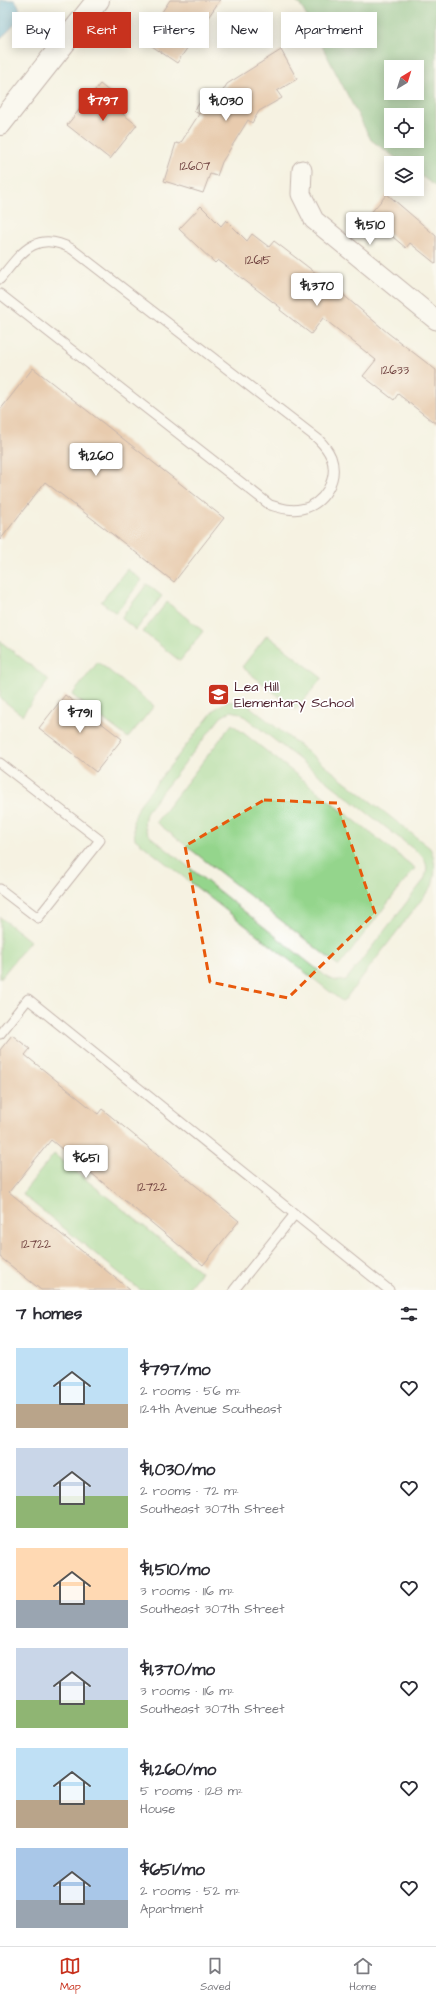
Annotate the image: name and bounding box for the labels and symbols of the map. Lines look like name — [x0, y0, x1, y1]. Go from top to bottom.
north arrow — [384, 60, 424, 100]
pin: $797 — [79, 88, 127, 122]
pin: $1,030 — [193, 88, 259, 122]
house number: 12607 — [180, 158, 211, 175]
pin: $1,510 — [337, 212, 403, 246]
house number: 12615 — [245, 252, 271, 269]
pin: $1,370 — [284, 273, 350, 307]
house number: 12633 — [381, 362, 409, 379]
pin: $1,260 — [63, 443, 129, 477]
place label: Lea Hill Elementary School — [234, 677, 354, 713]
school or university icon: Lea Hill Elementary School — [205, 681, 231, 707]
pin: $791 — [56, 700, 104, 734]
pin: $651 — [62, 1145, 110, 1179]
house number: 12722 — [137, 1179, 167, 1196]
house number: 12722 — [21, 1236, 51, 1253]

